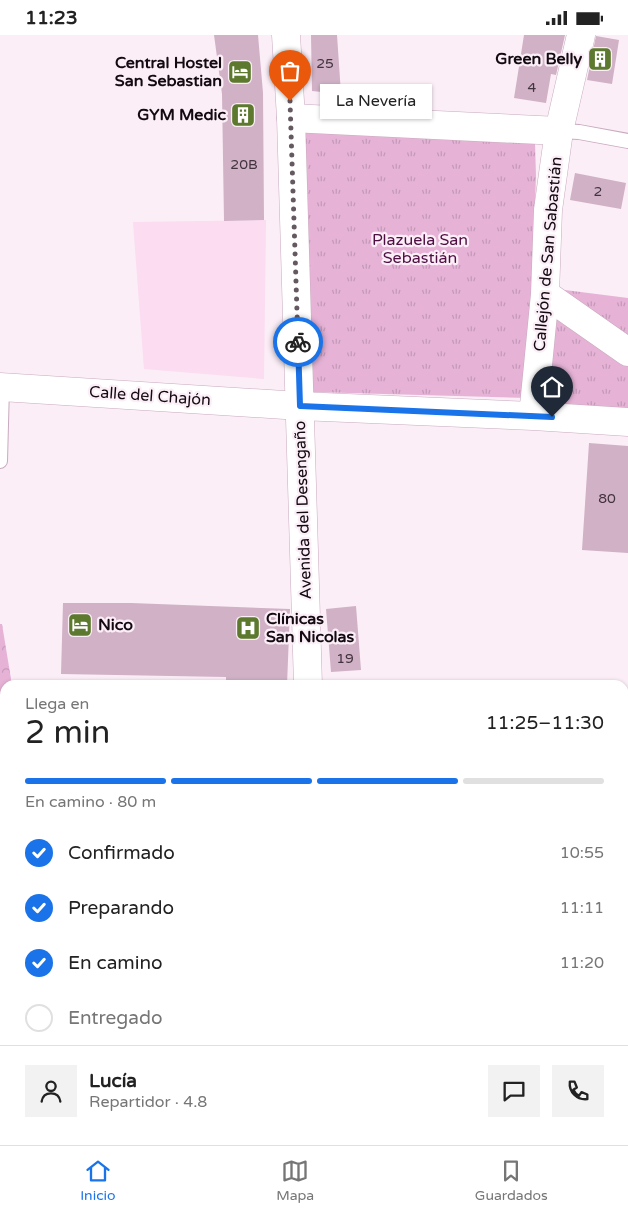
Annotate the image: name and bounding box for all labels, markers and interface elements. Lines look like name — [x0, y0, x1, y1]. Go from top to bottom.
text: 11:23 — [25, 7, 78, 29]
building icon: Green Belly — [587, 46, 613, 72]
place label: Green Belly — [495, 49, 582, 69]
pin — [269, 50, 311, 101]
place label: Central Hostel San Sebastian — [115, 53, 222, 91]
house number: 25 — [316, 55, 334, 72]
icon: bag — [276, 57, 304, 85]
hotel icon: Central Hostel San Sebastian — [227, 59, 253, 85]
house number: 4 — [528, 79, 537, 96]
callout: La Nevería — [320, 83, 432, 119]
text: La Nevería — [336, 91, 416, 111]
building icon: GYM Medic — [230, 102, 256, 128]
place label: GYM Medic — [137, 105, 226, 125]
house number: 20B — [230, 156, 258, 173]
street label: Callejón de San Sabastián — [530, 156, 566, 352]
house number: 2 — [594, 183, 602, 200]
park label: Plazuela San Sebastián — [372, 230, 468, 268]
courier — [273, 317, 323, 367]
icon: bike — [284, 328, 312, 356]
pin — [531, 366, 573, 417]
icon: home — [538, 373, 566, 401]
street label: Calle del Chajón — [88, 382, 212, 410]
street label: Avenida del Desengaño — [290, 420, 316, 600]
house number: 80 — [598, 490, 616, 507]
place label: Clínicas San Nicolas — [266, 609, 355, 647]
hotel icon: Nico — [67, 612, 93, 638]
place label: Nico — [98, 615, 133, 635]
hospital icon: Clínicas San Nicolas — [235, 615, 261, 641]
house number: 19 — [336, 650, 354, 667]
text: Llega en — [25, 694, 89, 714]
text: 11:25–11:30 — [486, 712, 604, 734]
text: 2 min — [25, 714, 110, 752]
text: En camino · 80 m — [25, 792, 156, 812]
icon: check — [25, 839, 53, 867]
text: Confirmado — [68, 842, 175, 864]
text: 10:55 — [560, 843, 604, 863]
icon: check — [25, 894, 53, 922]
text: Preparando — [68, 897, 174, 919]
text: 11:11 — [560, 898, 604, 918]
icon: check — [25, 949, 53, 977]
text: En camino — [68, 952, 163, 974]
text: 11:20 — [560, 953, 604, 973]
text: Entregado — [68, 1007, 163, 1029]
button: person — [25, 1065, 77, 1117]
button: chat — [488, 1065, 540, 1117]
button: phone — [552, 1065, 604, 1117]
text: Lucía — [89, 1070, 137, 1092]
text: Repartidor · 4.8 — [89, 1092, 207, 1112]
tab: Inicio — [80, 1157, 116, 1204]
tab: Mapa — [276, 1157, 314, 1204]
tab: Guardados — [475, 1157, 548, 1204]

